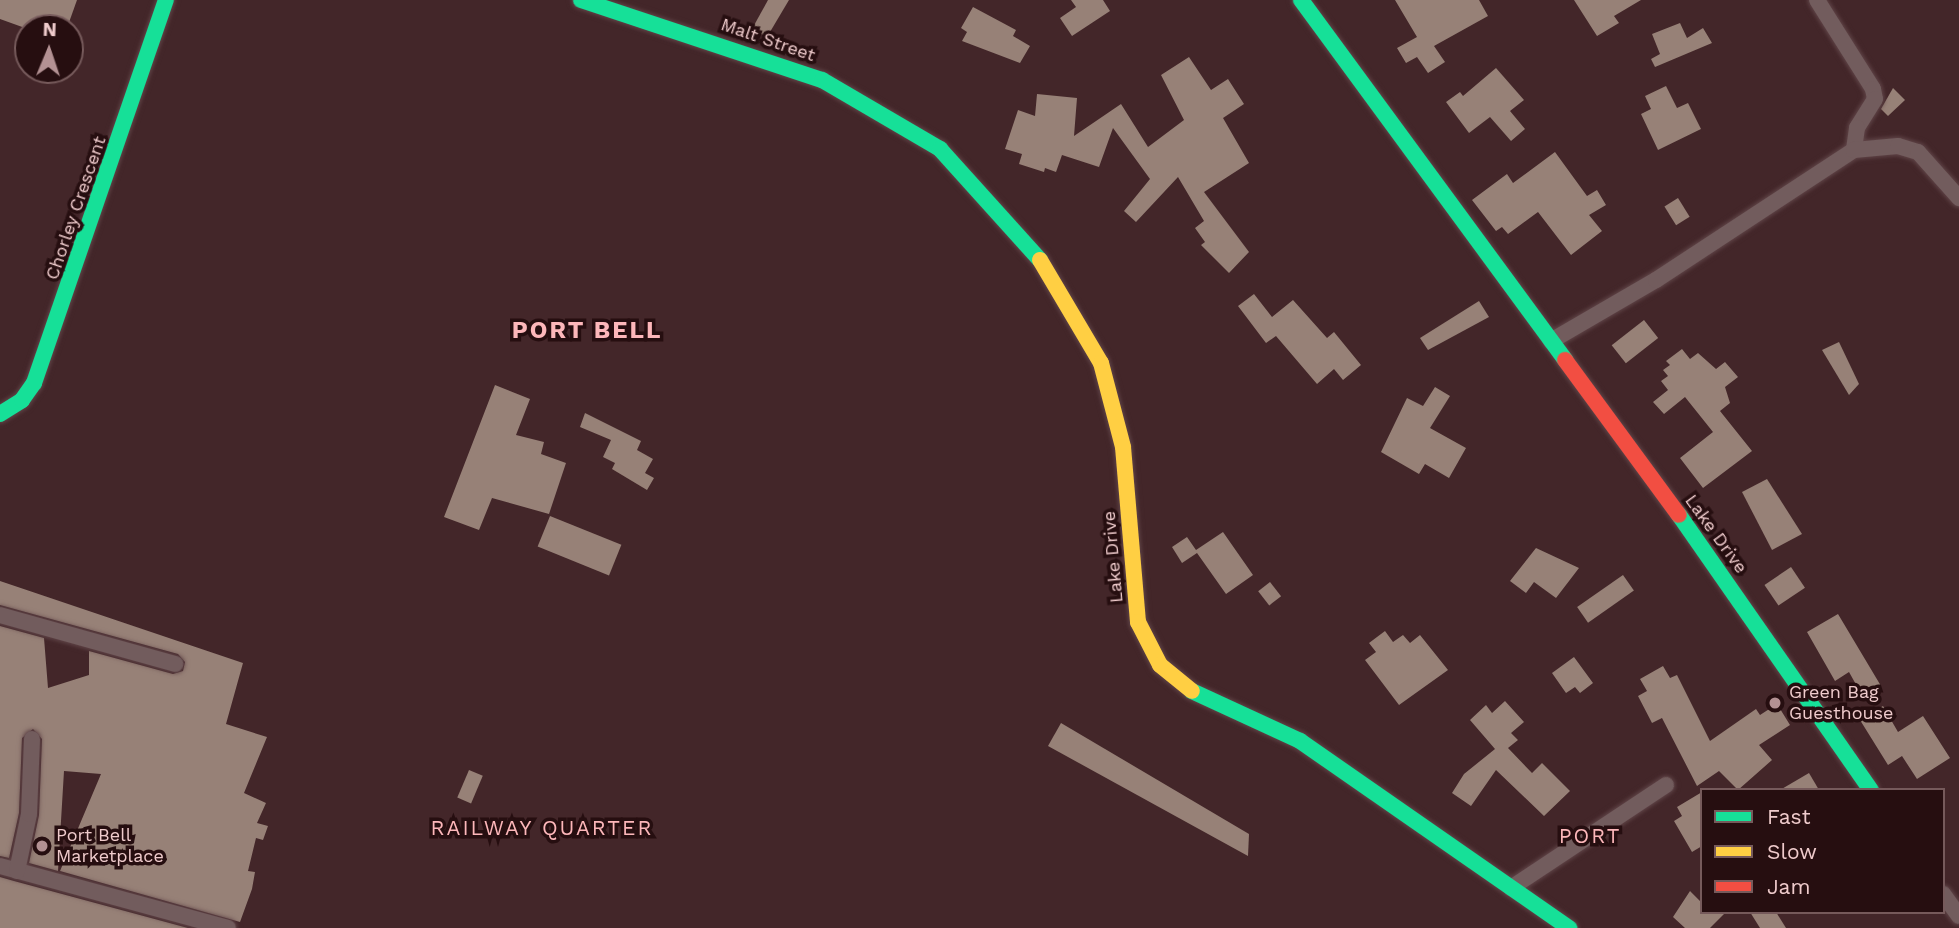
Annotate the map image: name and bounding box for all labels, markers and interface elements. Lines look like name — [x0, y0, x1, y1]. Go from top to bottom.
north arrow — [14, 14, 84, 84]
street label: Malt Street — [718, 14, 818, 66]
text: N — [42, 18, 57, 41]
street label: Chorley Crescent — [41, 133, 111, 283]
district label: PORT BELL — [513, 317, 661, 345]
street label: Lake Drive — [1680, 490, 1752, 578]
street label: Lake Drive — [1098, 510, 1128, 604]
place label: Green Bag Guesthouse — [1789, 682, 1893, 724]
marker: Green Bag Guesthouse — [1767, 695, 1783, 711]
legend — [1700, 788, 1945, 914]
text: Fast — [1767, 804, 1811, 829]
district label: RAILWAY QUARTER — [432, 815, 652, 841]
district label: PORT — [1559, 823, 1621, 849]
place label: Port Bell Marketplace — [56, 825, 164, 868]
marker: Port Bell Marketplace — [34, 838, 50, 854]
text: Slow — [1767, 839, 1817, 864]
text: Jam — [1767, 874, 1810, 899]

